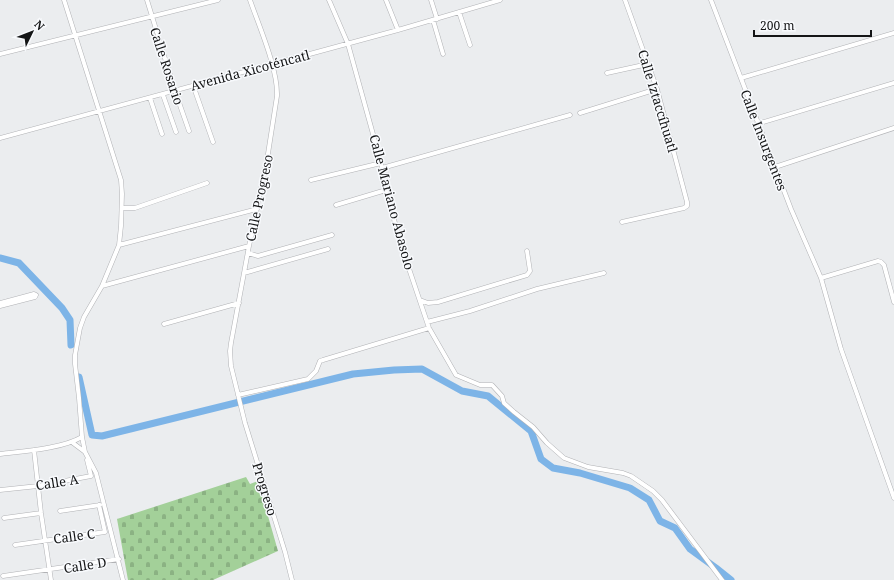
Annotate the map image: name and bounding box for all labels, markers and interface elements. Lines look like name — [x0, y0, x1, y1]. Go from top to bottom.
north arrow — [12, 12, 52, 52]
scale bar — [754, 12, 871, 38]
text: N — [31, 17, 48, 33]
text: 200 m — [760, 17, 795, 34]
street label: Calle Rosario — [146, 25, 188, 107]
street label: Avenida Xicoténcatl — [188, 45, 312, 95]
street label: Calle Iztaccíhuatl — [634, 47, 682, 155]
street label: Calle Insurgentes — [736, 87, 792, 193]
street label: Calle Mariano Abasolo — [365, 132, 419, 272]
street label: Calle Progreso — [241, 153, 277, 243]
street label: Progreso — [248, 460, 282, 518]
street label: Calle A — [34, 470, 80, 494]
street label: Calle C — [52, 524, 96, 548]
street label: Calle D — [62, 553, 108, 577]

